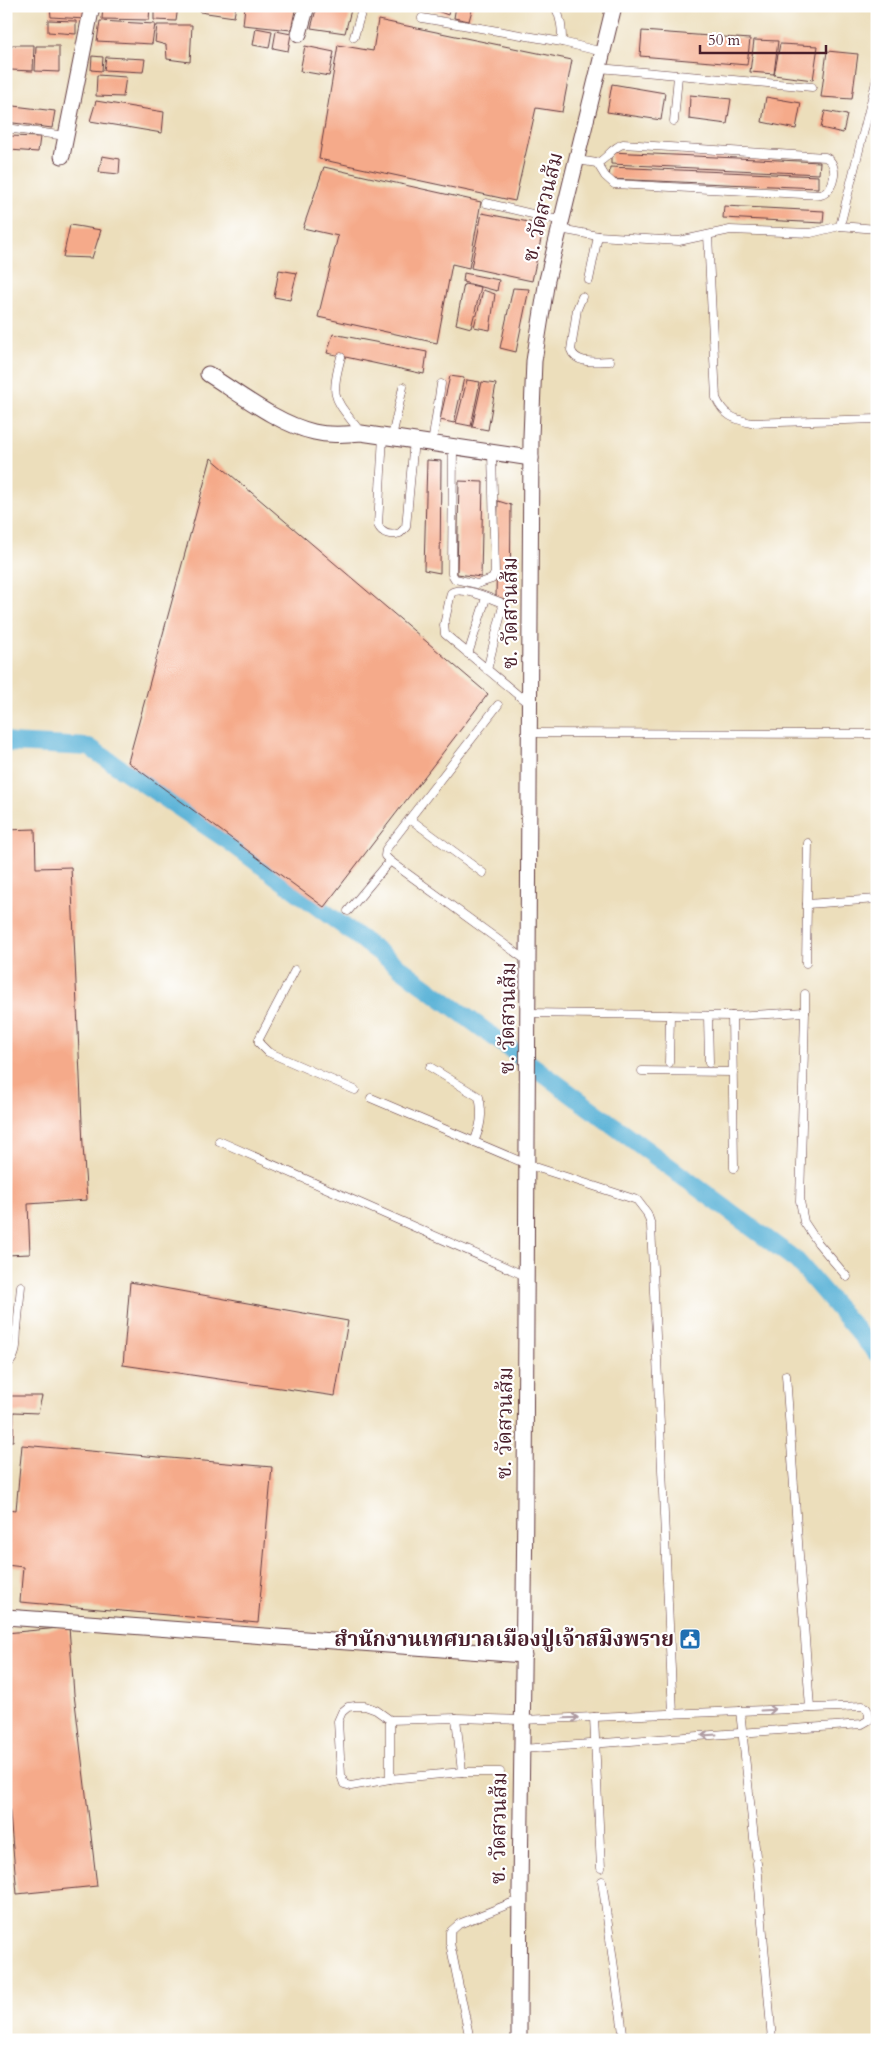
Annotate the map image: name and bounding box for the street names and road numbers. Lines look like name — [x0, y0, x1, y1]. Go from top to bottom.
street label: ซ. วัดสวนส้ม — [515, 149, 571, 265]
street label: ซ. วัดสวนส้ม — [496, 557, 525, 669]
street label: ซ. วัดสวนส้ม — [493, 962, 523, 1074]
street label: ซ. วัดสวนส้ม — [490, 1367, 520, 1479]
street label: ซ. วัดสวนส้ม — [484, 1772, 514, 1884]

